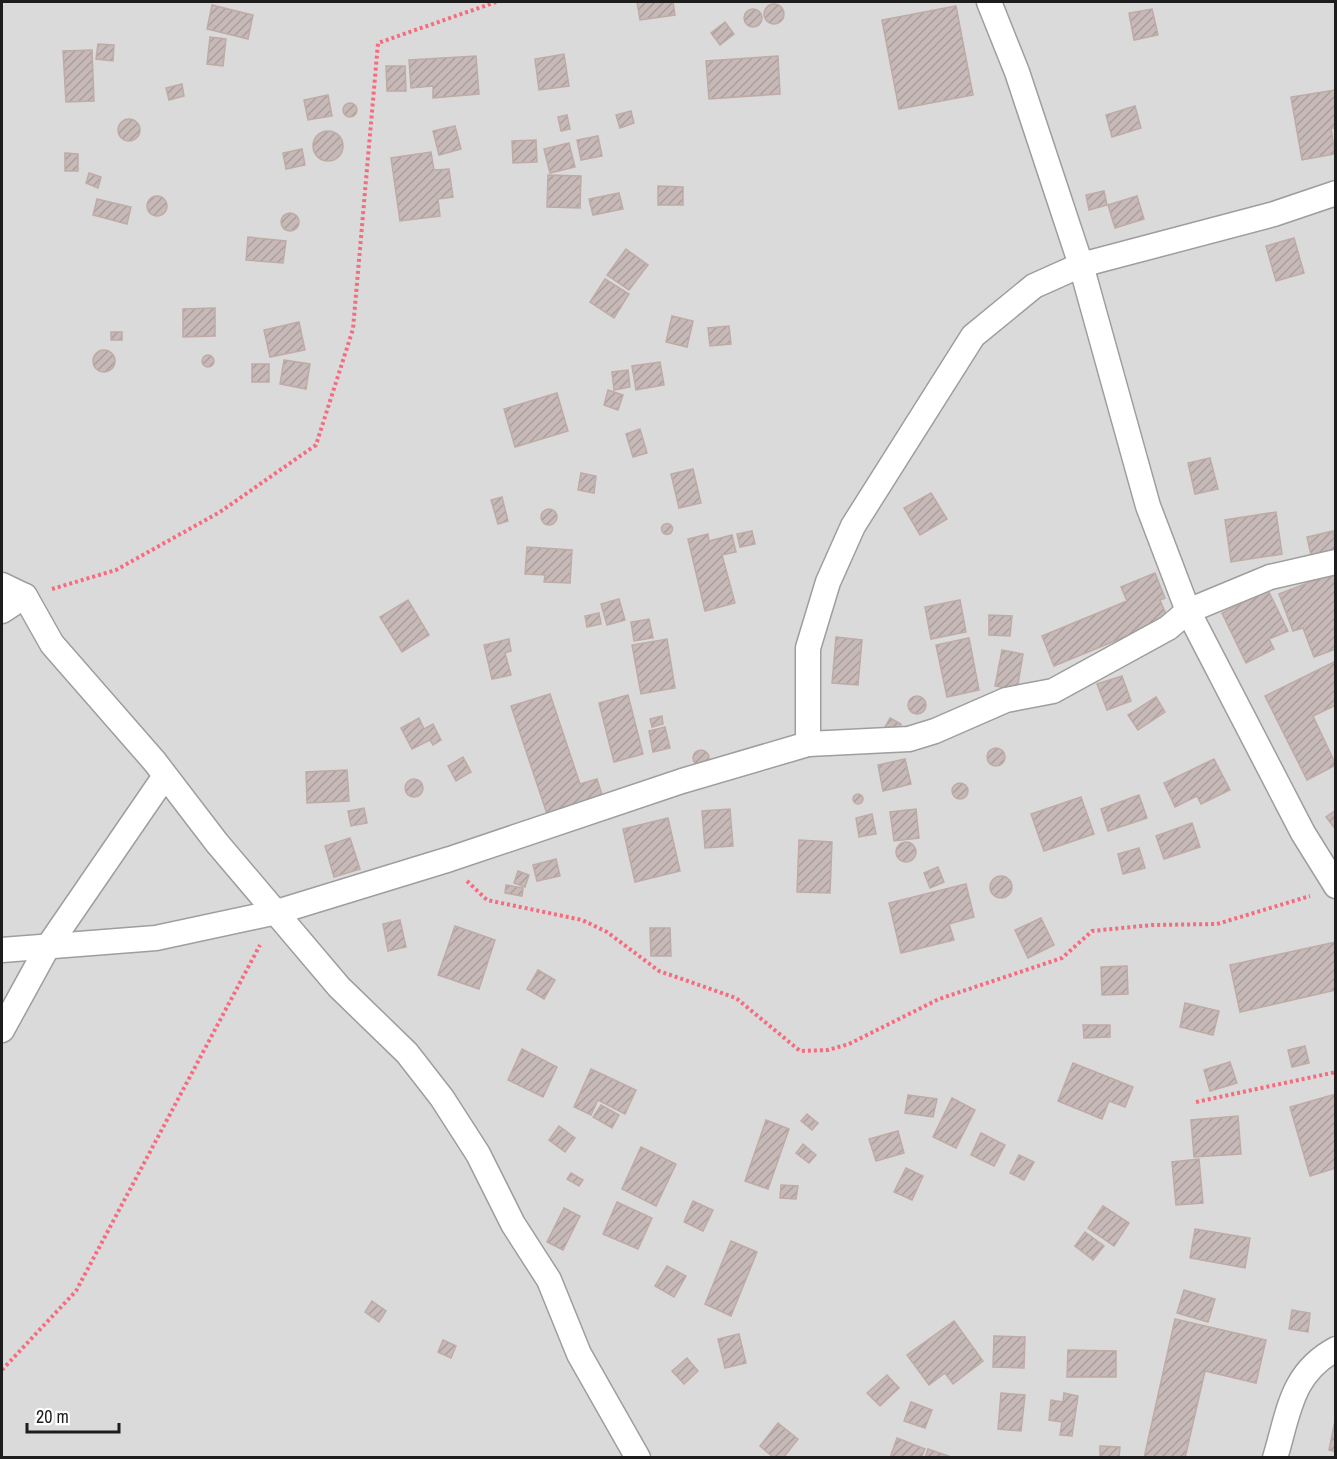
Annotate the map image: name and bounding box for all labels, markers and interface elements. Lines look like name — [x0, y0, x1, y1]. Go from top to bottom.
scale bar — [27, 1396, 118, 1434]
text: 20 m — [36, 1404, 69, 1429]

